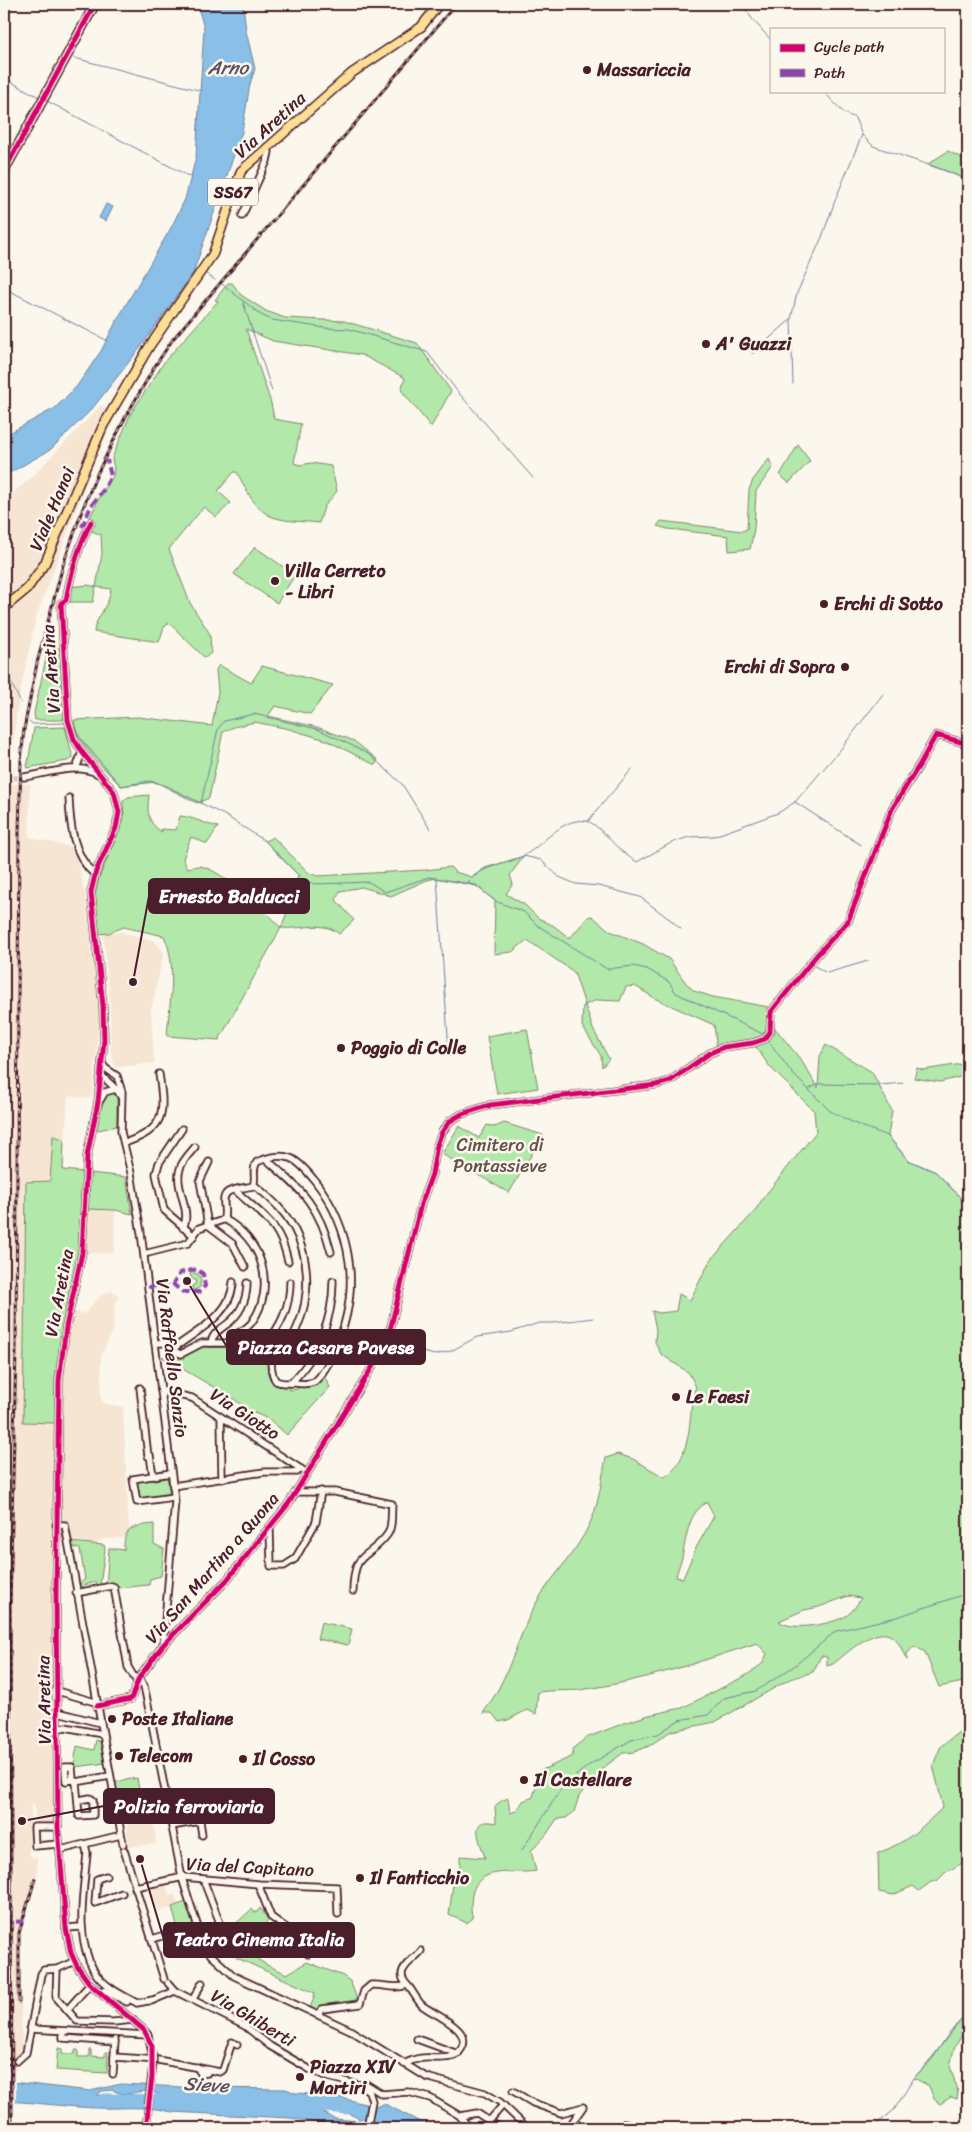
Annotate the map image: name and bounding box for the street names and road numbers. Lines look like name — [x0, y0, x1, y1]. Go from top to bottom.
street label: Via Aretina — [226, 83, 314, 167]
road number: SS67 — [208, 178, 258, 206]
street label: Viale Hanoi — [20, 461, 84, 556]
street label: Via Aretina — [32, 623, 70, 714]
street label: Via Aretina — [35, 1245, 83, 1340]
street label: Via Raffaello Sanzio — [146, 1277, 198, 1439]
street label: Via Giotto — [203, 1379, 287, 1449]
street label: Via San Martino a Quona — [137, 1485, 287, 1651]
street label: Via Aretina — [27, 1654, 61, 1745]
street label: Via del Capitano — [185, 1848, 315, 1886]
street label: Via Ghiberti — [204, 1980, 302, 2056]

